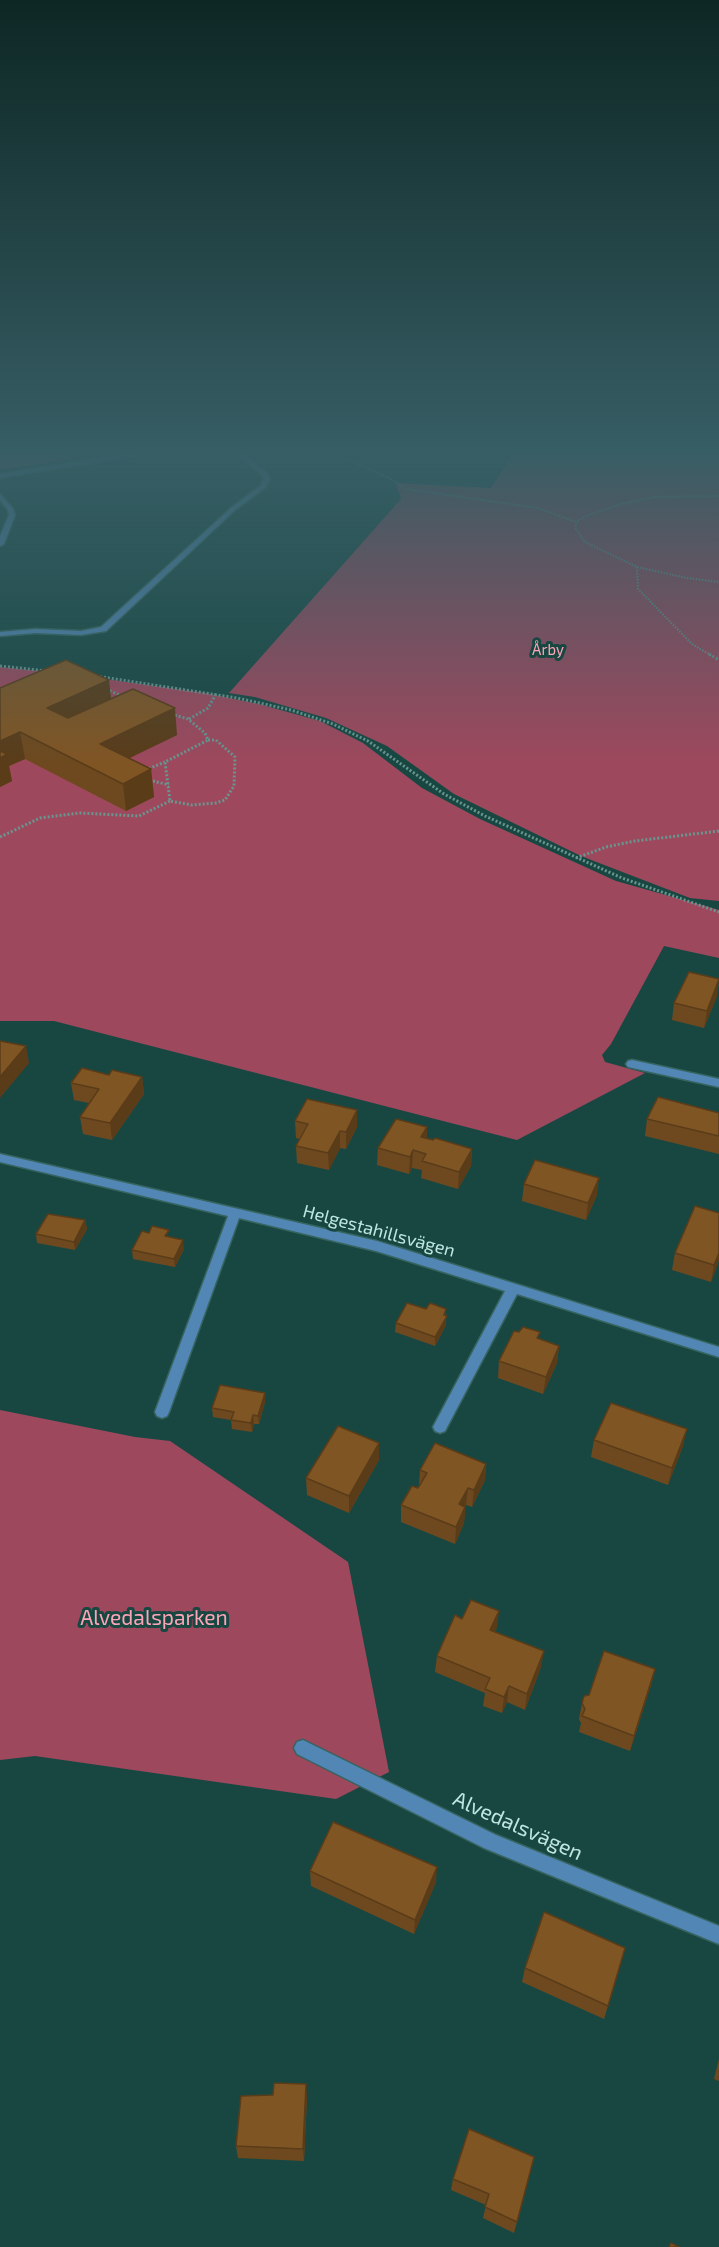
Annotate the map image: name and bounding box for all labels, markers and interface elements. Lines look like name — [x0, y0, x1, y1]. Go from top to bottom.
park label: Årby — [532, 641, 564, 659]
street label: Helgestahillsvägen — [301, 1200, 457, 1262]
park label: Alvedalsparken — [80, 1605, 228, 1631]
street label: Alvedalsvägen — [449, 1786, 587, 1866]

